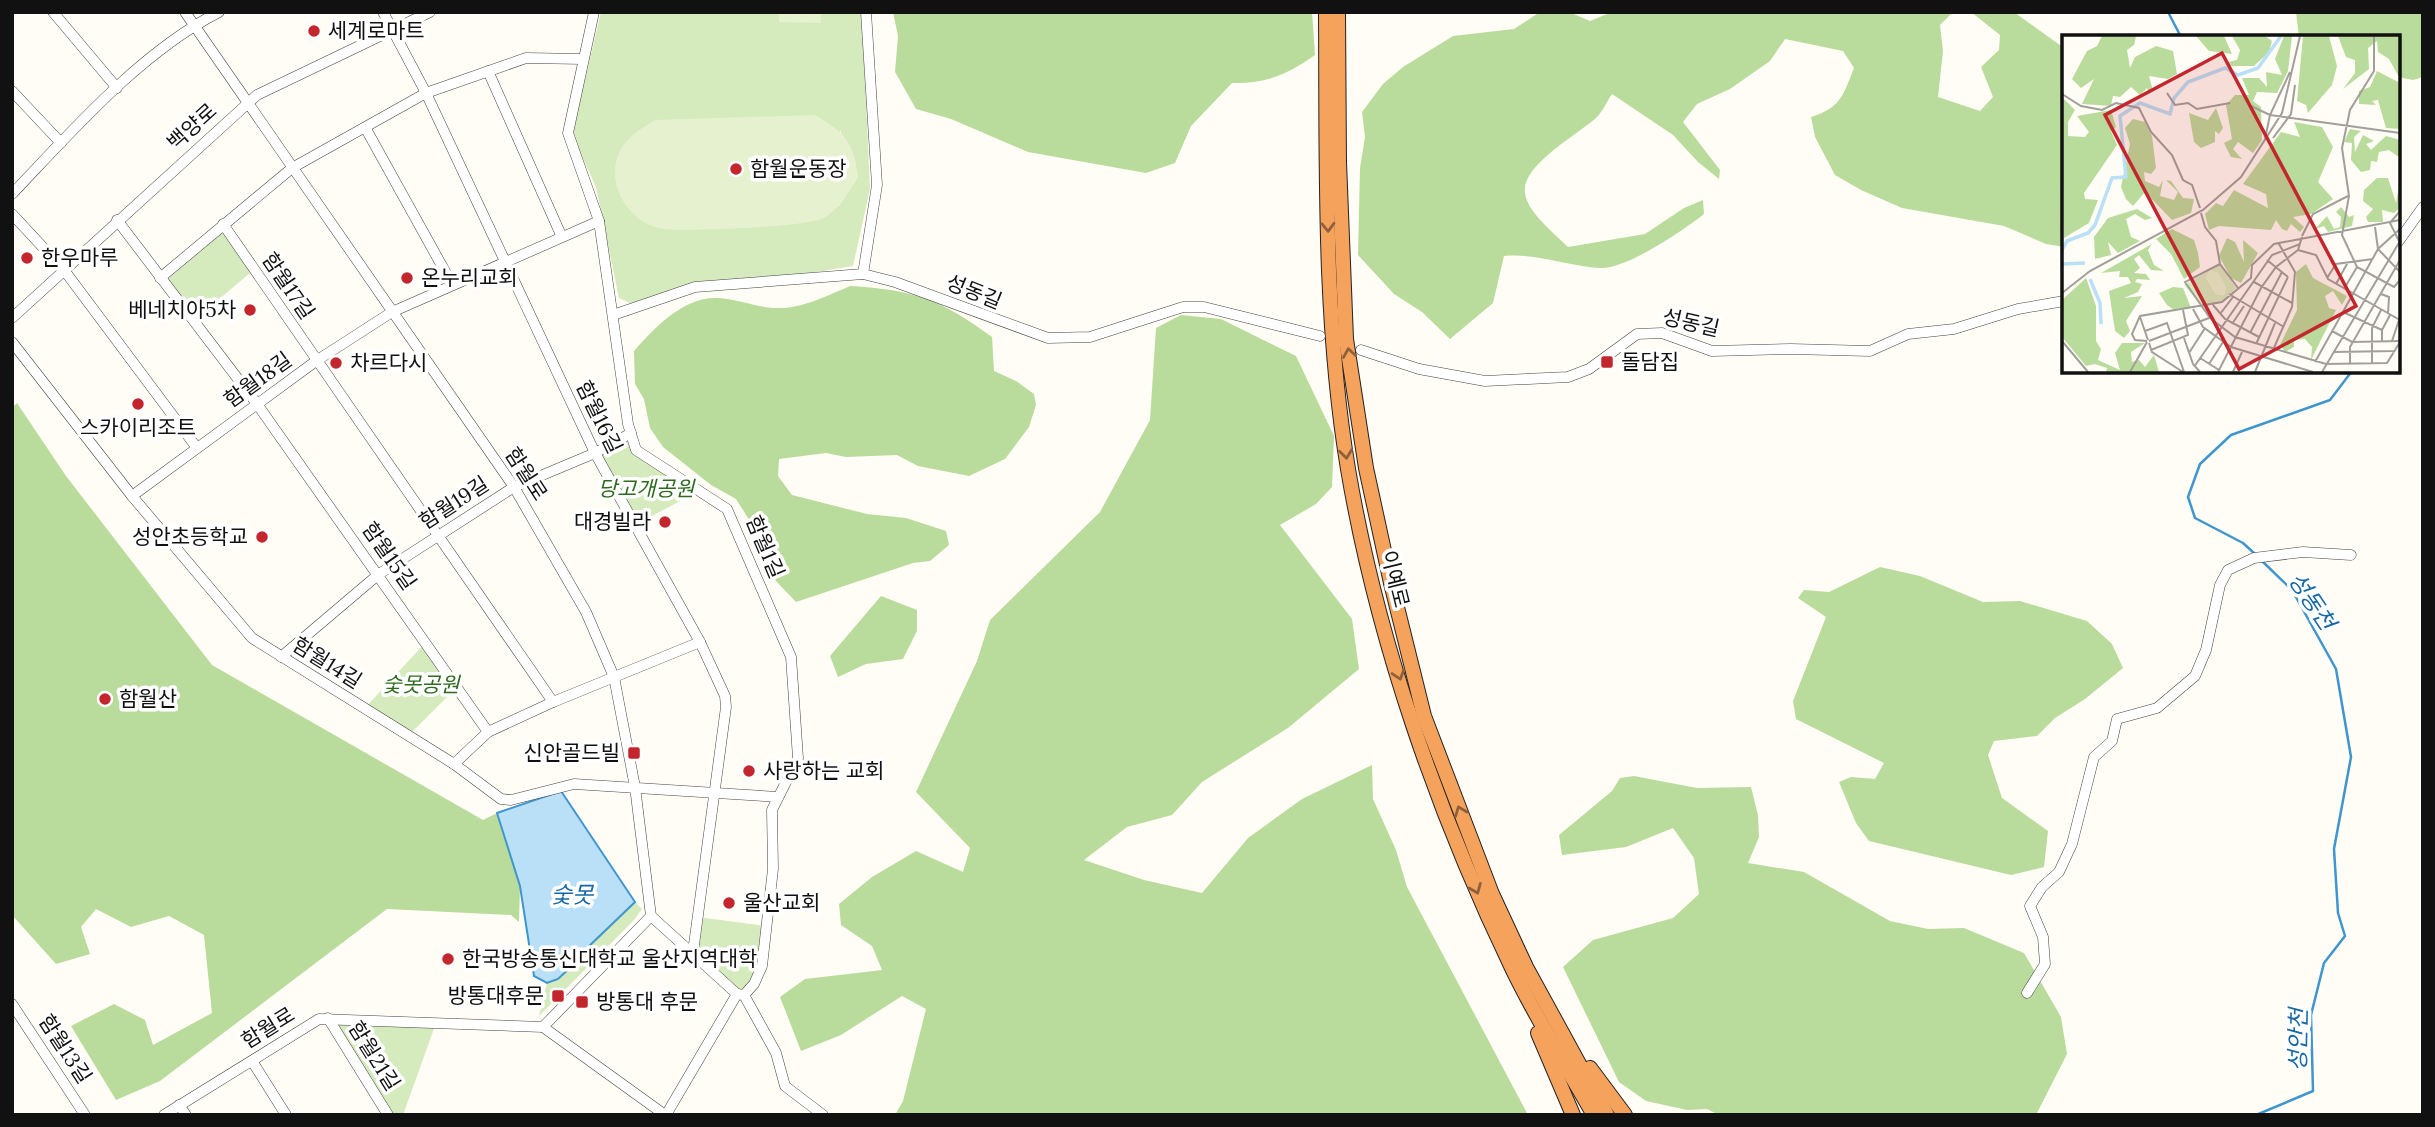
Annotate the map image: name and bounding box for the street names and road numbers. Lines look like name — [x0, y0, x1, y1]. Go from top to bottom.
street label: 백양로 — [161, 97, 222, 156]
street label: 함월17길 — [256, 247, 321, 324]
street label: 성동길 — [942, 268, 1006, 315]
street label: 성동길 — [1660, 303, 1722, 342]
street label: 함월18길 — [218, 346, 297, 413]
street label: 함월16길 — [570, 376, 629, 458]
street label: 함월로 — [499, 442, 554, 505]
street label: 함월19길 — [414, 470, 494, 535]
street label: 함월1길 — [740, 511, 791, 582]
street label: 함월15길 — [356, 516, 423, 595]
street label: 이예로 — [1375, 547, 1416, 610]
street label: 함월14길 — [287, 631, 367, 694]
street label: 함월로 — [236, 1001, 299, 1054]
street label: 함월13길 — [33, 1009, 98, 1089]
street label: 함월21길 — [343, 1016, 406, 1095]

